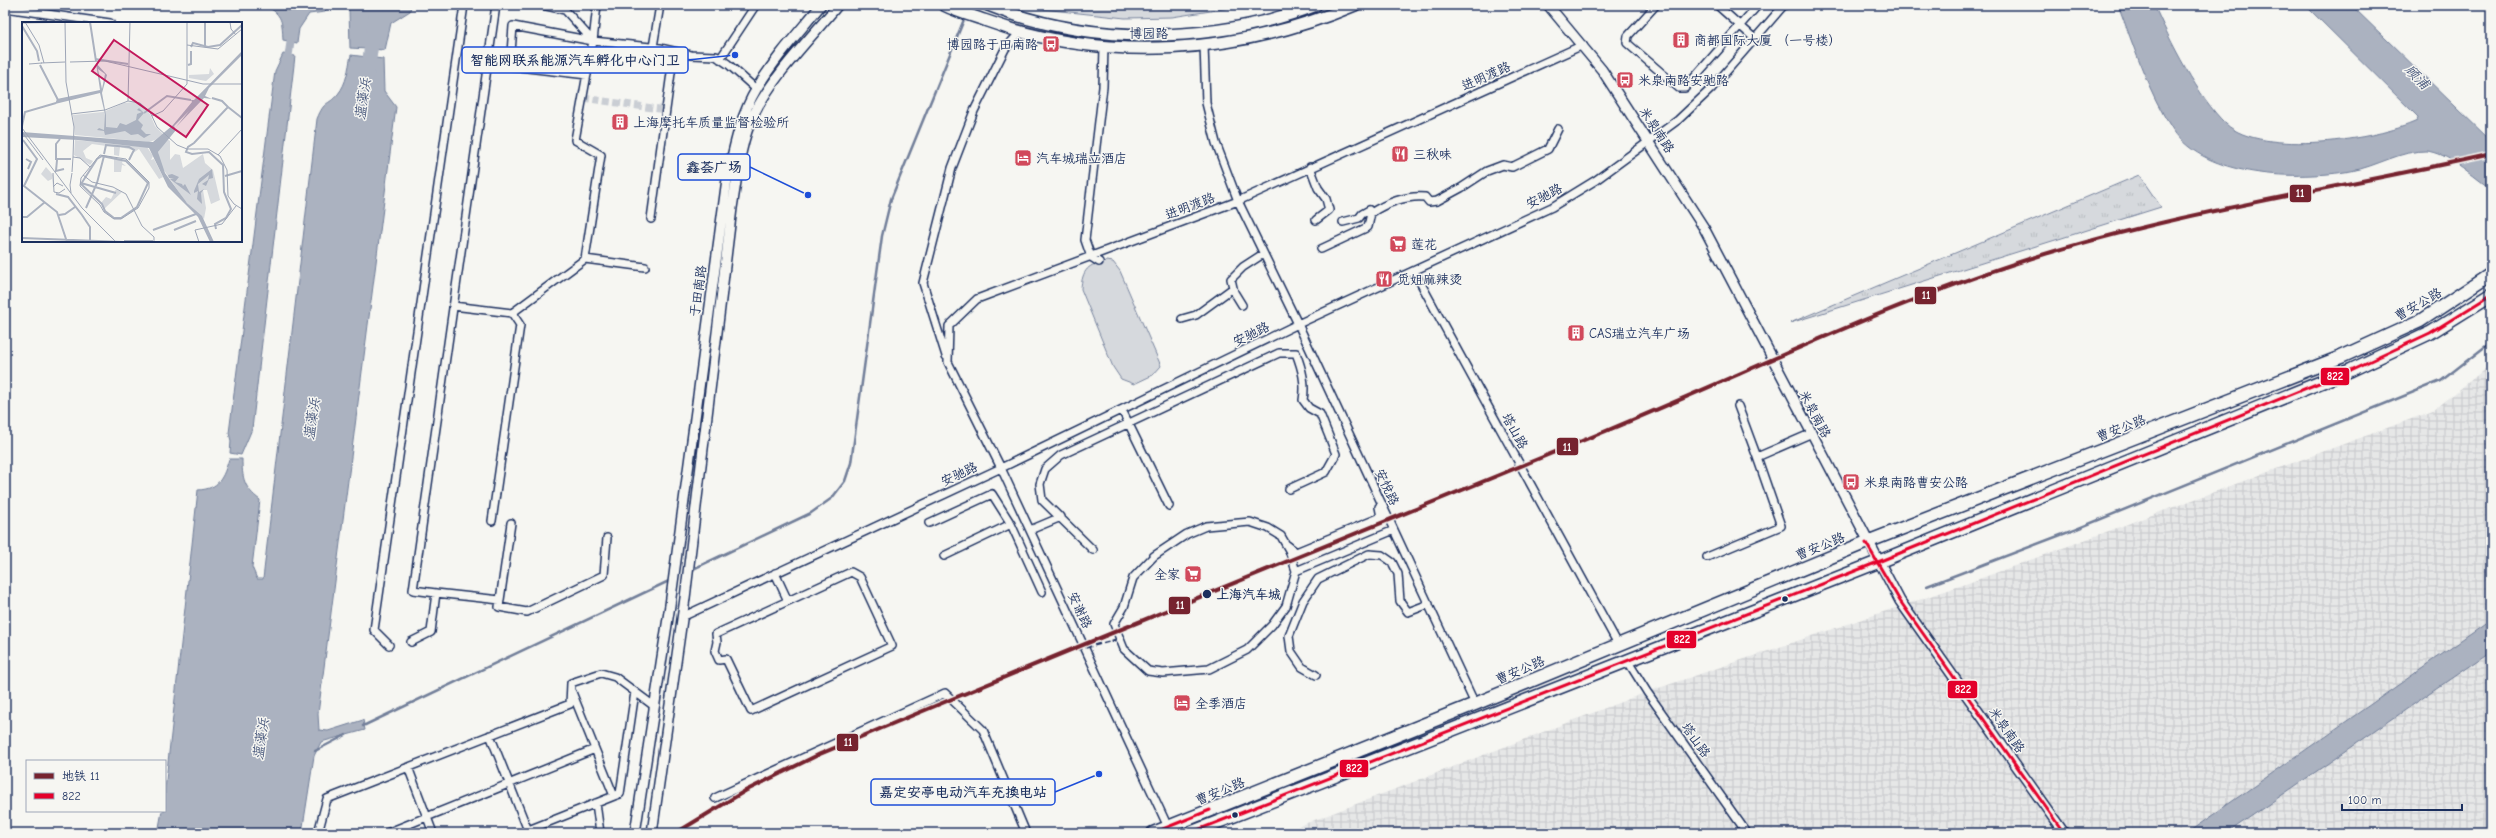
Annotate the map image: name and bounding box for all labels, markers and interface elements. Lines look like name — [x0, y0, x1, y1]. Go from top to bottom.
inset map — [22, 22, 242, 242]
street label: 博园路 — [1129, 26, 1169, 41]
building icon: 商都国际大厦 （一号楼） — [1671, 30, 1691, 50]
place label: 商都国际大厦 （一号楼） — [1694, 33, 1841, 48]
bus stop icon: 博园路于田南路 — [1041, 34, 1061, 54]
place label: 博园路于田南路 — [947, 37, 1038, 52]
callout: 智能网联系能源汽车孵化中心门卫 — [462, 47, 688, 73]
text: 智能网联系能源汽车孵化中心门卫 — [470, 52, 680, 69]
street label: 进明渡路 — [1459, 59, 1513, 93]
water label: 顾浦 — [2401, 61, 2434, 94]
bus stop icon: 米泉南路安驰路 — [1615, 70, 1635, 90]
place label: 米泉南路安驰路 — [1638, 73, 1729, 88]
water label: 蕰藻浜 — [351, 76, 375, 121]
street label: 米泉南路 — [1637, 104, 1677, 156]
building icon: 上海摩托车质量监督检验所 — [610, 112, 630, 132]
place label: 上海摩托车质量监督检验所 — [633, 115, 789, 130]
restaurant icon: 三秋味 — [1390, 144, 1410, 164]
place label: 三秋味 — [1413, 147, 1452, 162]
hotel icon: 汽车城瑞立酒店 — [1013, 148, 1033, 168]
place label: 汽车城瑞立酒店 — [1036, 151, 1127, 166]
callout: 鑫荟广场 — [678, 154, 750, 180]
text: 鑫荟广场 — [686, 159, 742, 176]
street label: 安驰路 — [1523, 180, 1565, 212]
line badge: 11 — [2289, 184, 2312, 203]
text: 11 — [2296, 187, 2304, 200]
street label: 进明渡路 — [1163, 190, 1217, 222]
supermarket icon: 莲花 — [1388, 234, 1408, 254]
place label: 莲花 — [1411, 237, 1437, 252]
street label: 于田南路 — [687, 264, 709, 318]
restaurant icon: 觅姐麻辣烫 — [1374, 269, 1394, 289]
place label: 觅姐麻辣烫 — [1397, 272, 1462, 287]
street label: 曹安公路 — [2392, 285, 2444, 323]
line badge: 11 — [1914, 286, 1937, 305]
text: 11 — [1922, 289, 1930, 302]
street label: 安驰路 — [1230, 319, 1272, 349]
building icon: CAS瑞立汽车广场 — [1566, 323, 1586, 343]
place label: CAS瑞立汽车广场 — [1589, 326, 1690, 341]
line badge: 822 — [2320, 367, 2350, 386]
text: 822 — [2327, 370, 2344, 383]
street label: 米泉南路 — [1796, 388, 1834, 440]
water label: 蕰藻浜 — [300, 396, 324, 441]
street label: 塔山路 — [1499, 410, 1531, 452]
street label: 曹安公路 — [2094, 412, 2148, 444]
line badge: 11 — [1556, 437, 1579, 456]
text: 11 — [1563, 441, 1571, 454]
street label: 安驰路 — [938, 459, 980, 489]
street label: 安悦路 — [1372, 466, 1402, 508]
bus stop icon: 米泉南路曹安公路 — [1841, 472, 1861, 492]
place label: 米泉南路曹安公路 — [1864, 475, 1968, 490]
street label: 曹安公路 — [1793, 529, 1847, 563]
supermarket icon: 全家 — [1183, 564, 1203, 584]
place label: 全家 — [1154, 567, 1180, 582]
place label: 上海汽车城 — [1216, 587, 1281, 602]
marker: 上海汽车城 — [1201, 588, 1213, 600]
street label: 安谢路 — [1065, 589, 1095, 631]
unlabelled marker — [1780, 594, 1790, 604]
line badge: 11 — [1168, 596, 1191, 615]
text: 11 — [1176, 599, 1184, 612]
line badge: 822 — [1666, 630, 1697, 649]
text: 822 — [1674, 633, 1691, 646]
street label: 曹安公路 — [1493, 653, 1547, 687]
line badge: 822 — [1947, 680, 1978, 699]
text: 822 — [1955, 683, 1972, 696]
hotel icon: 全季酒店 — [1172, 693, 1192, 713]
place label: 全季酒店 — [1195, 696, 1247, 711]
street label: 米泉南路 — [1986, 704, 2028, 756]
water label: 蕰藻浜 — [249, 716, 273, 761]
street label: 塔山路 — [1678, 720, 1714, 760]
line badge: 11 — [836, 733, 859, 752]
text: 11 — [844, 736, 852, 749]
line badge: 822 — [1339, 759, 1369, 778]
legend — [26, 760, 166, 812]
text: 822 — [1346, 762, 1363, 775]
text: 地铁 11 — [62, 769, 100, 783]
street label: 曹安公路 — [1193, 774, 1247, 808]
callout: 嘉定安亭电动汽车充换电站 — [871, 779, 1055, 805]
text: 嘉定安亭电动汽车充换电站 — [879, 784, 1047, 801]
scale bar — [2342, 786, 2462, 812]
text: 822 — [62, 789, 81, 803]
text: 100 m — [2348, 793, 2381, 807]
unlabelled marker — [1230, 810, 1240, 820]

